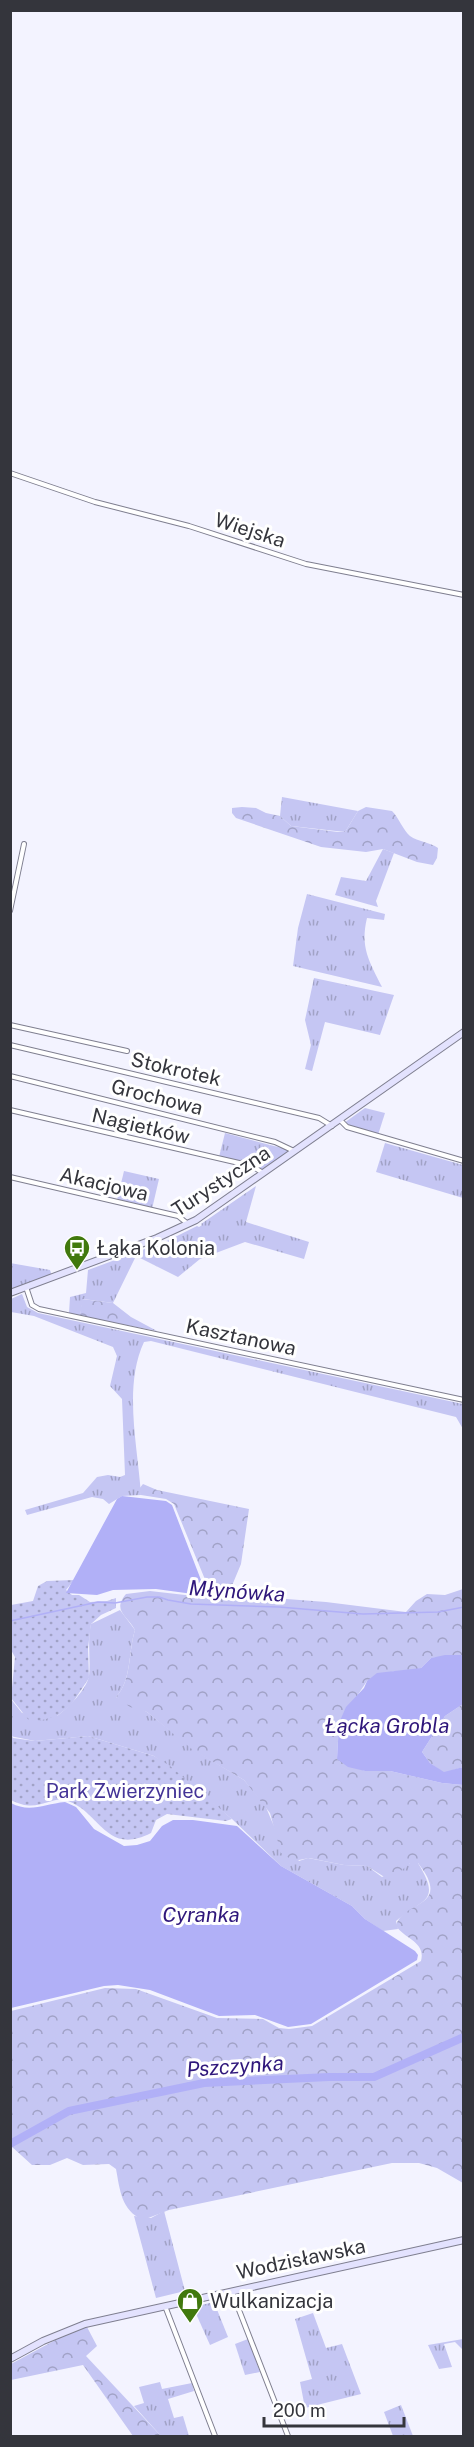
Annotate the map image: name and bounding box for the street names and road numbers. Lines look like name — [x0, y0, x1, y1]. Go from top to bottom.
street label: Wiejska — [212, 507, 288, 553]
street label: Stokrotek — [129, 1047, 223, 1091]
street label: Grochowa — [109, 1074, 205, 1120]
street label: Nagietków — [90, 1103, 193, 1149]
street label: Turystyczna — [167, 1140, 275, 1222]
street label: Akacjowa — [57, 1162, 151, 1206]
street label: Kasztanowa — [184, 1314, 298, 1360]
street label: Wodzisławska — [234, 2234, 368, 2284]

